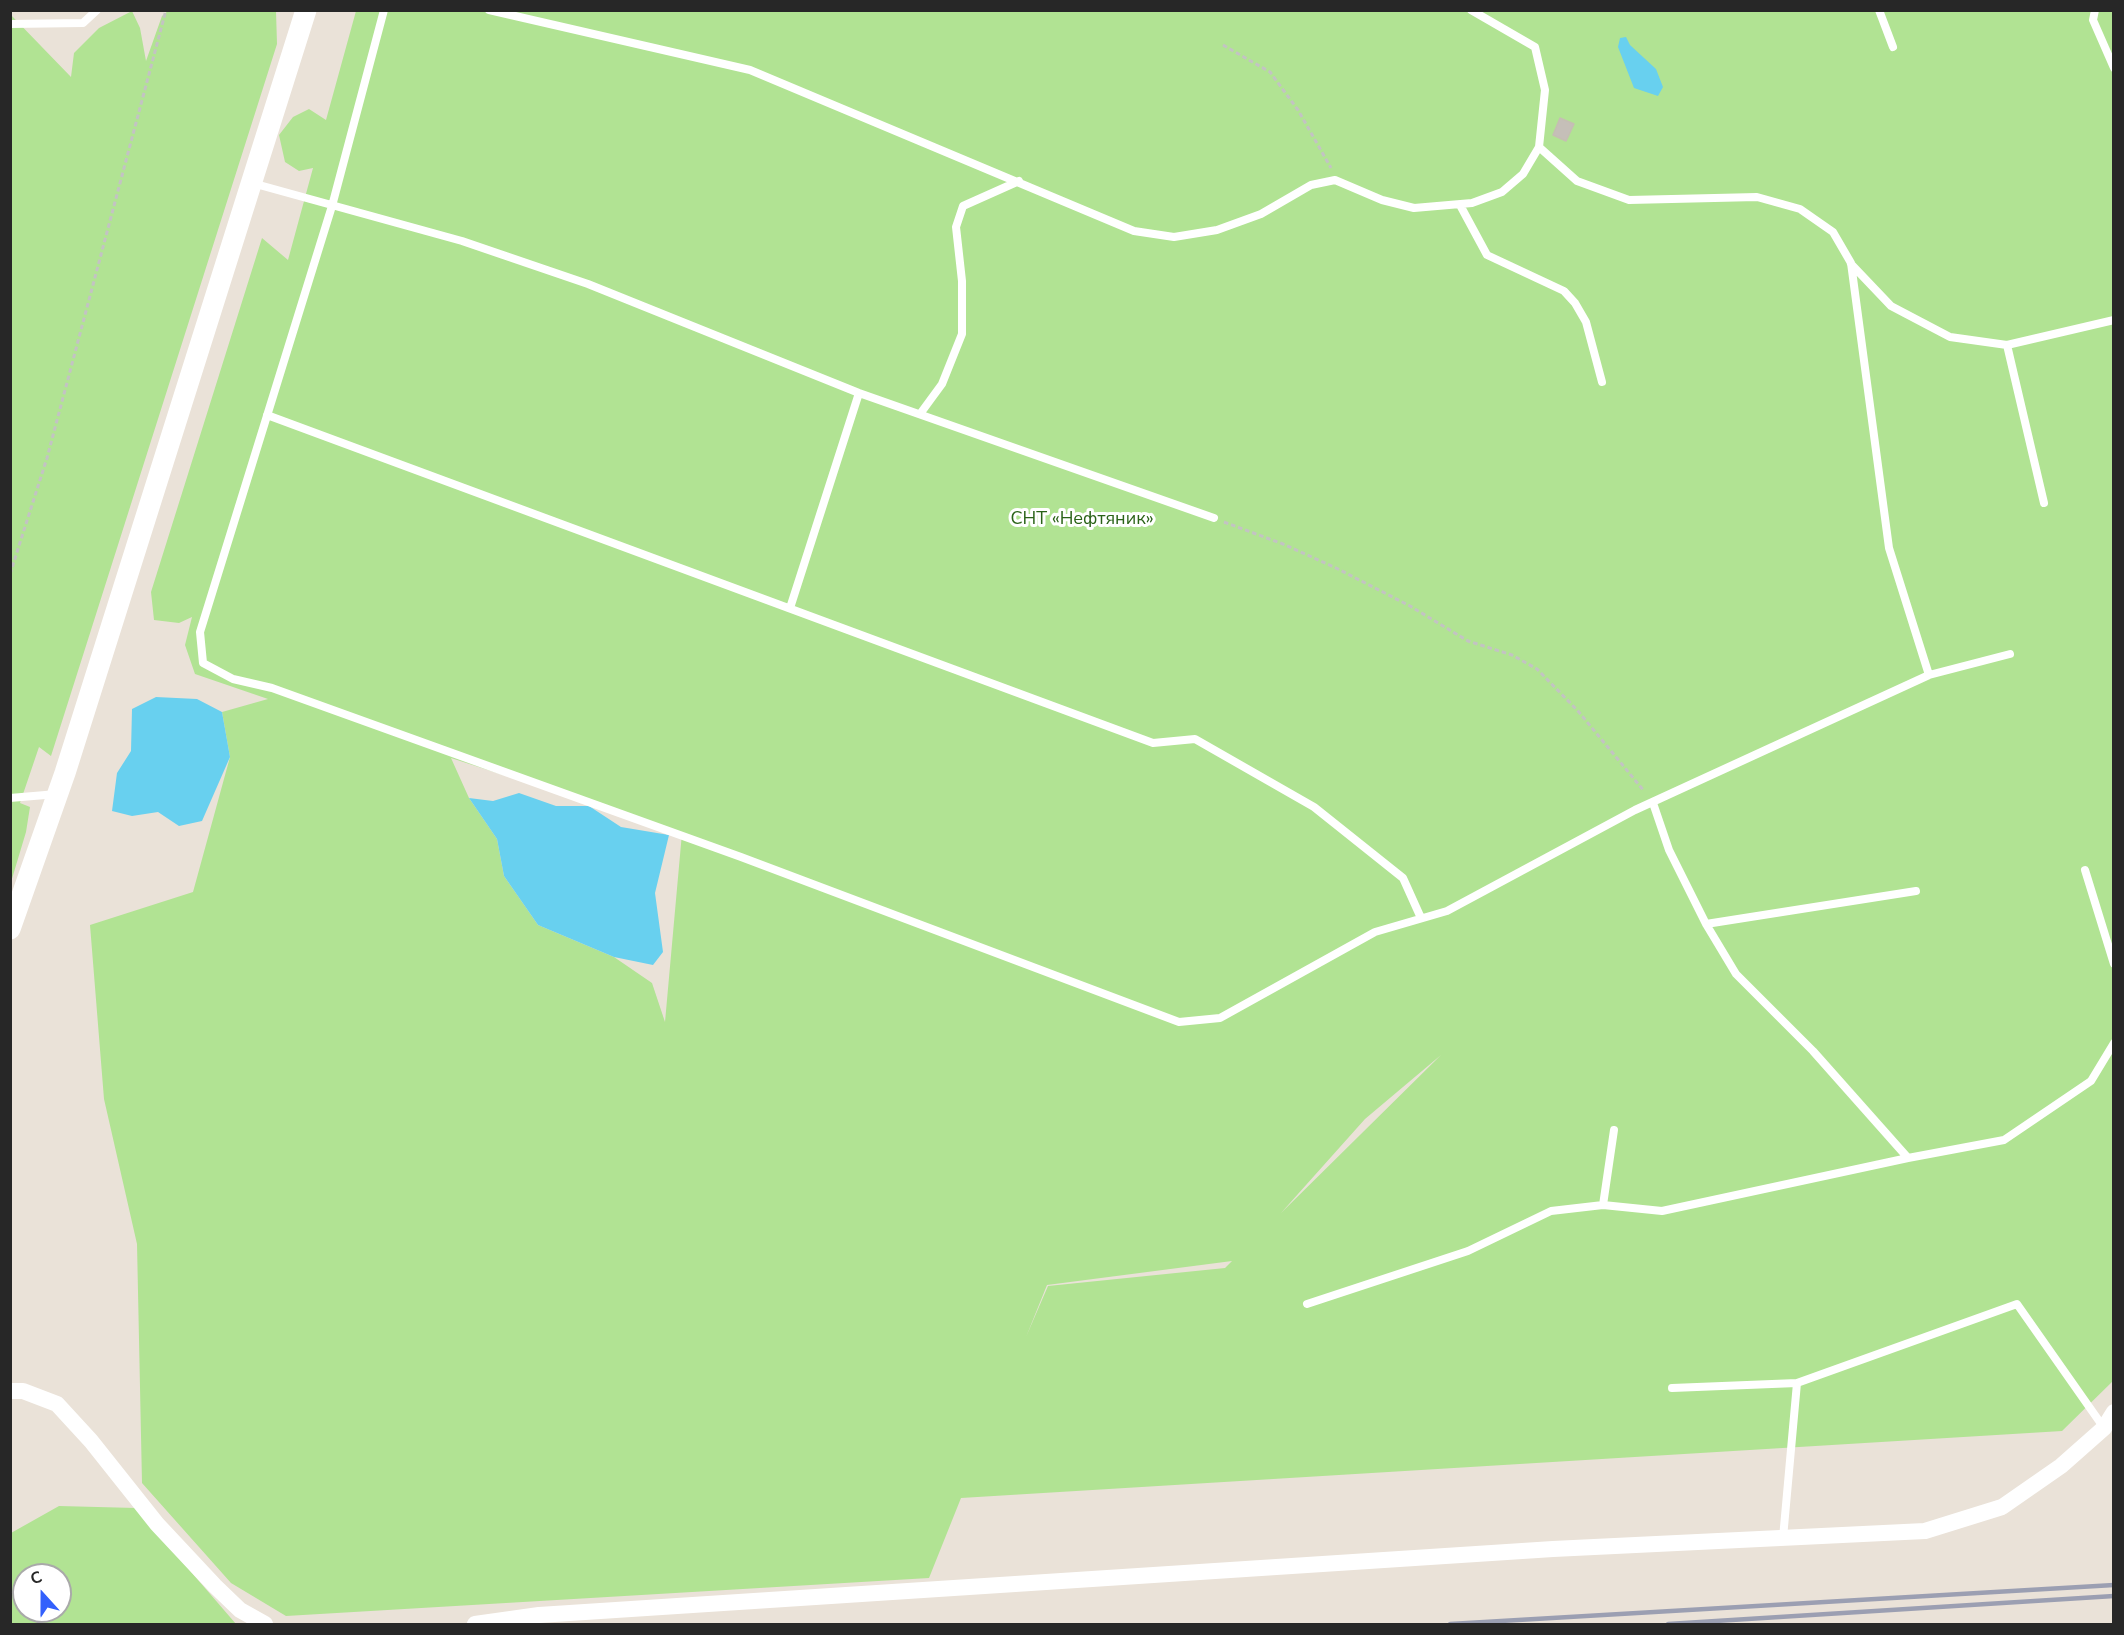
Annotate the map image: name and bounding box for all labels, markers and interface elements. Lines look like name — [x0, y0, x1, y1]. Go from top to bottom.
park label: СНТ «Нефтяник» — [1010, 509, 1154, 531]
north arrow — [12, 1563, 72, 1623]
text: С — [27, 1566, 45, 1590]

